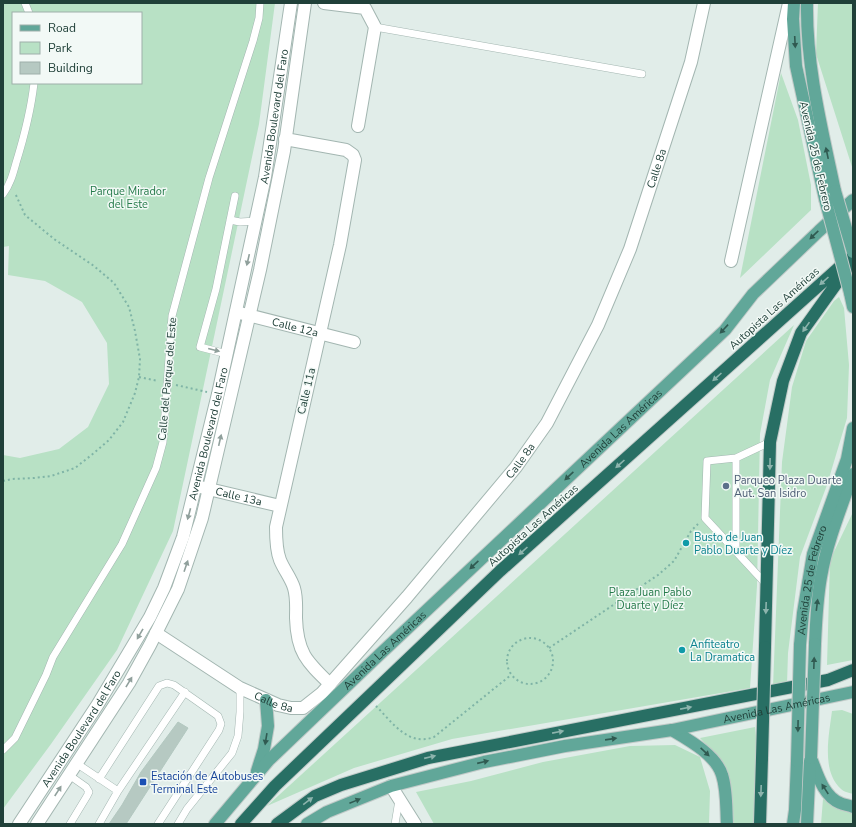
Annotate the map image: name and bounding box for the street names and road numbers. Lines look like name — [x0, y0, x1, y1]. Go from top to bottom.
street label: Avenida Boulevard del Faro — [257, 48, 292, 186]
street label: Avenida 25 de Febrero — [796, 100, 835, 212]
street label: Calle 8a — [643, 147, 670, 190]
street label: Autopista Las Américas — [726, 264, 823, 353]
street label: Calle 12a — [270, 314, 320, 341]
street label: Calle del Parque del Este — [155, 317, 180, 441]
street label: Avenida Boulevard del Faro — [185, 366, 232, 502]
street label: Calle 11a — [294, 366, 319, 416]
street label: Avenida Las Américas — [576, 386, 666, 471]
street label: Calle 8a — [502, 440, 539, 482]
street label: Autopista Las Américas — [485, 481, 582, 570]
street label: Calle 13a — [214, 484, 264, 509]
street label: Avenida 25 de Febrero — [794, 523, 831, 636]
street label: Avenida Las Américas — [340, 608, 429, 693]
street label: Avenida Boulevard del Faro — [38, 667, 125, 790]
street label: Calle 8a — [252, 688, 295, 716]
street label: Avenida Las Américas — [722, 690, 832, 727]

